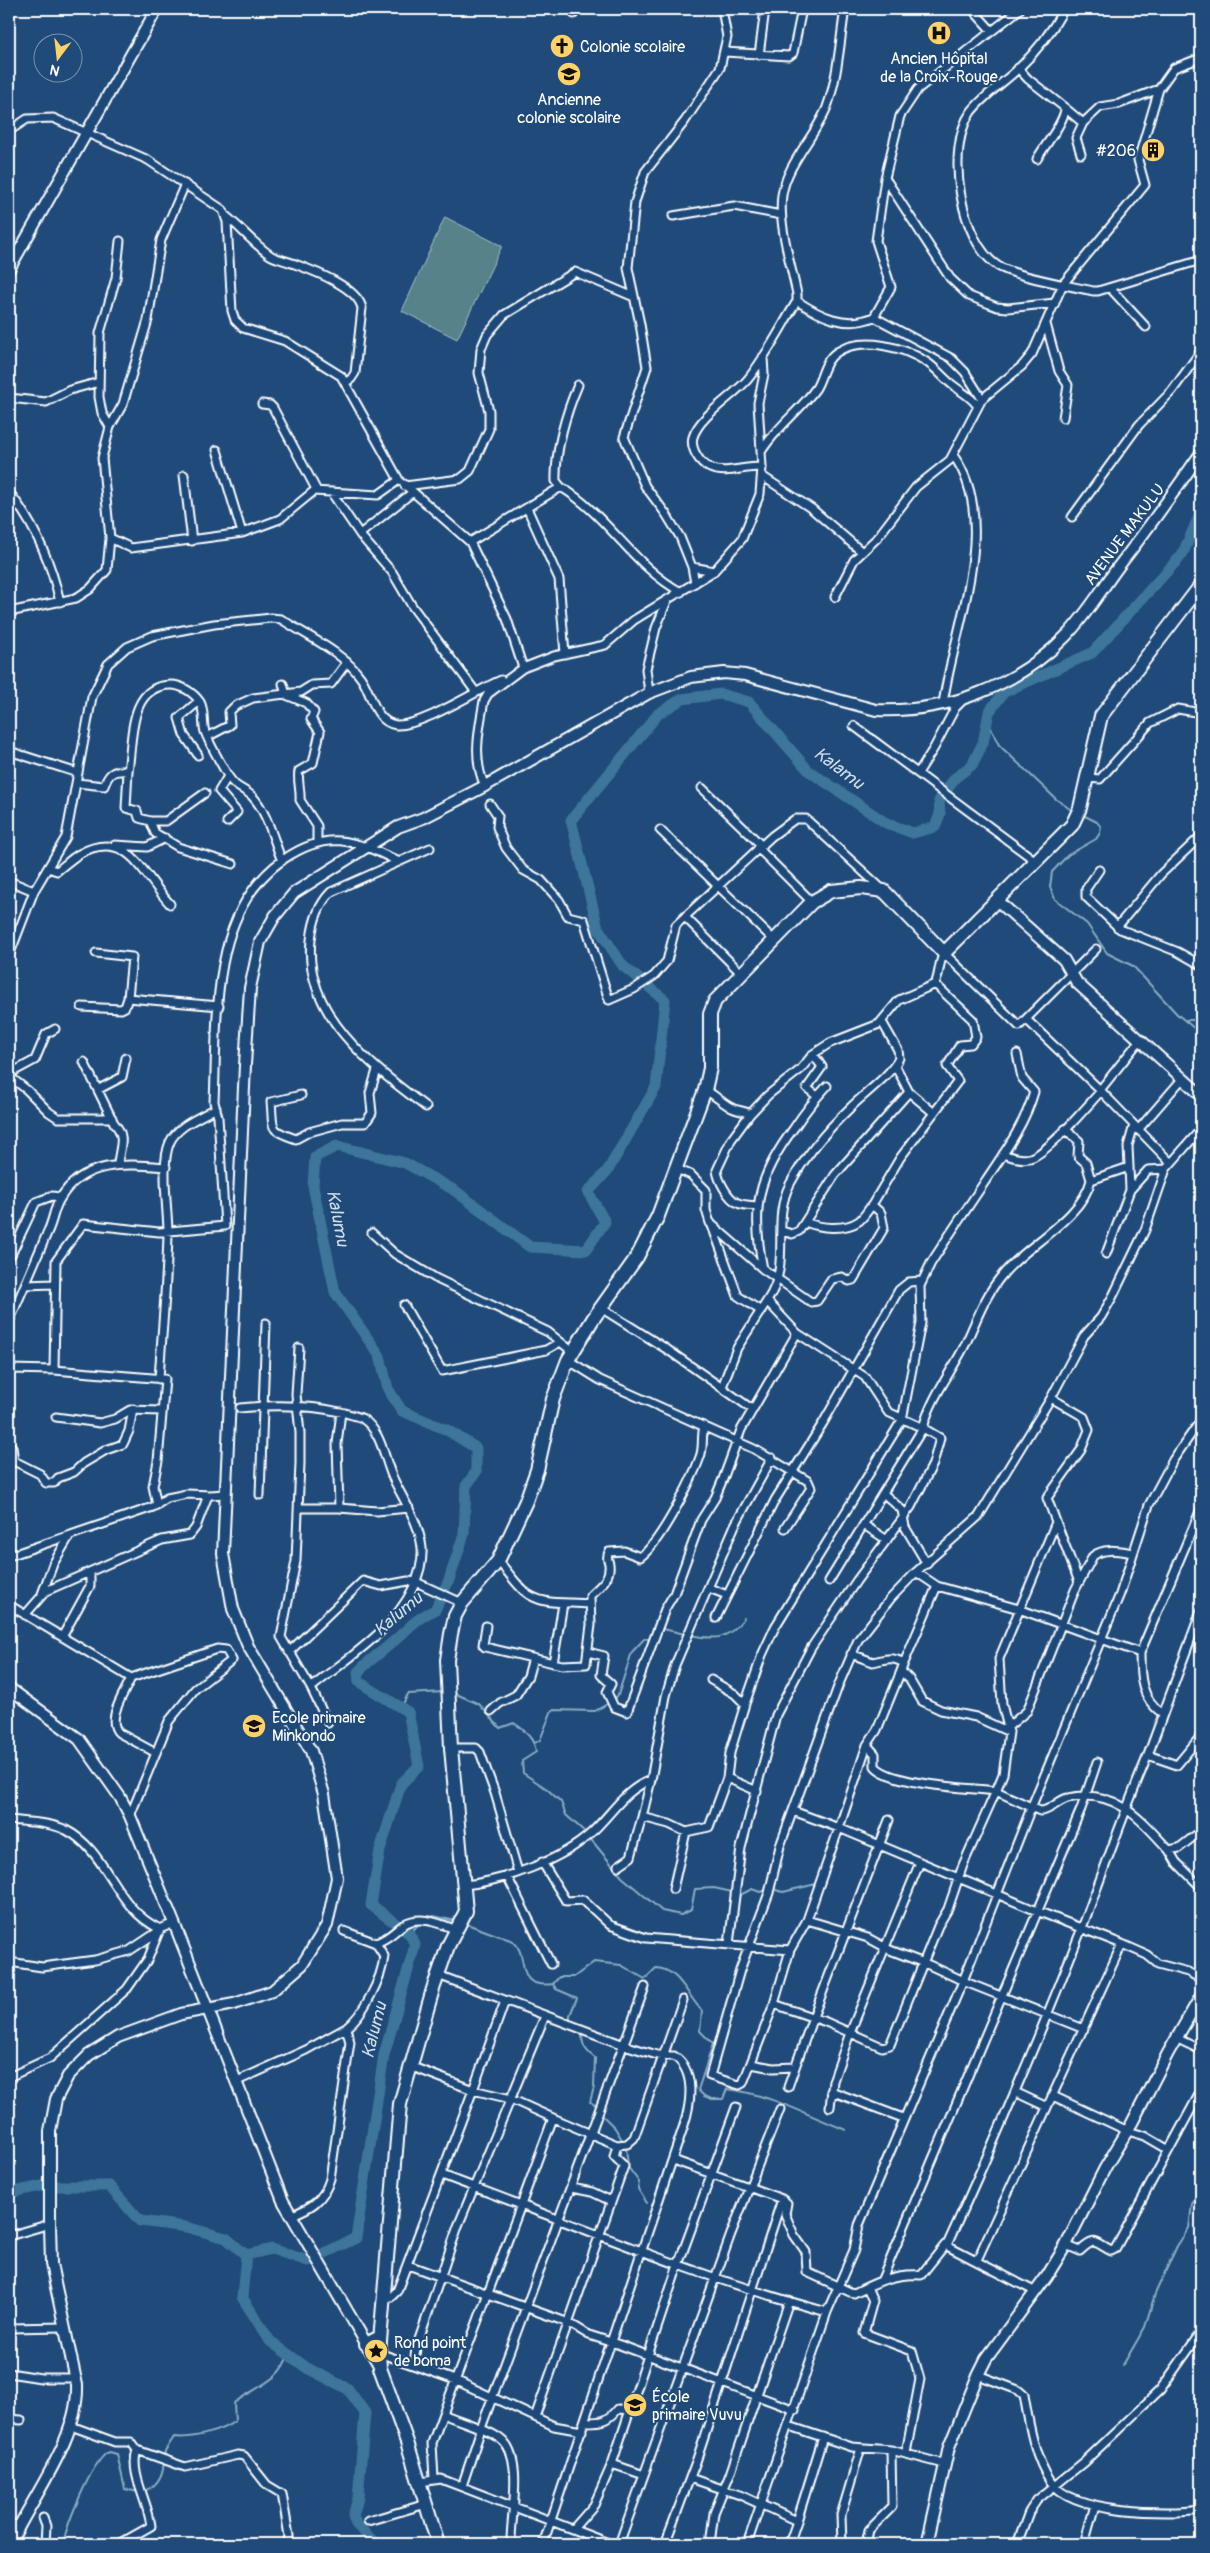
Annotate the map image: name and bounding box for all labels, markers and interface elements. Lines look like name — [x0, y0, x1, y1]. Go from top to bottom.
hospital icon: Ancien Hôpital de la Croix-Rouge — [926, 20, 952, 46]
north arrow — [32, 32, 82, 82]
church icon: Colonie scolaire — [549, 33, 575, 59]
place label: Colonie scolaire — [580, 37, 685, 57]
place label: Ancien Hôpital de la Croix-Rouge — [880, 49, 998, 87]
text: N — [48, 61, 62, 80]
school or university icon: Ancienne colonie scolaire — [556, 61, 582, 87]
place label: Ancienne colonie scolaire — [517, 90, 621, 128]
building icon: #206 — [1140, 137, 1166, 163]
place label: #206 — [1096, 141, 1136, 161]
street label: AVENUE MAKULU — [1080, 480, 1169, 589]
water label: Kalamu — [809, 742, 869, 795]
water label: Kalumu — [321, 1188, 354, 1249]
water label: Kalumu — [369, 1587, 428, 1642]
place label: Ecole primaire Minkondo — [272, 1708, 366, 1746]
school or university icon: Ecole primaire Minkondo — [241, 1713, 267, 1739]
water label: Kalumu — [356, 1999, 393, 2061]
place label: Rond point de boma — [394, 2333, 467, 2371]
place icon: Rond point de boma — [363, 2338, 389, 2364]
place label: École primaire Vuvu — [652, 2387, 742, 2425]
school or university icon: École primaire Vuvu — [622, 2392, 648, 2418]

